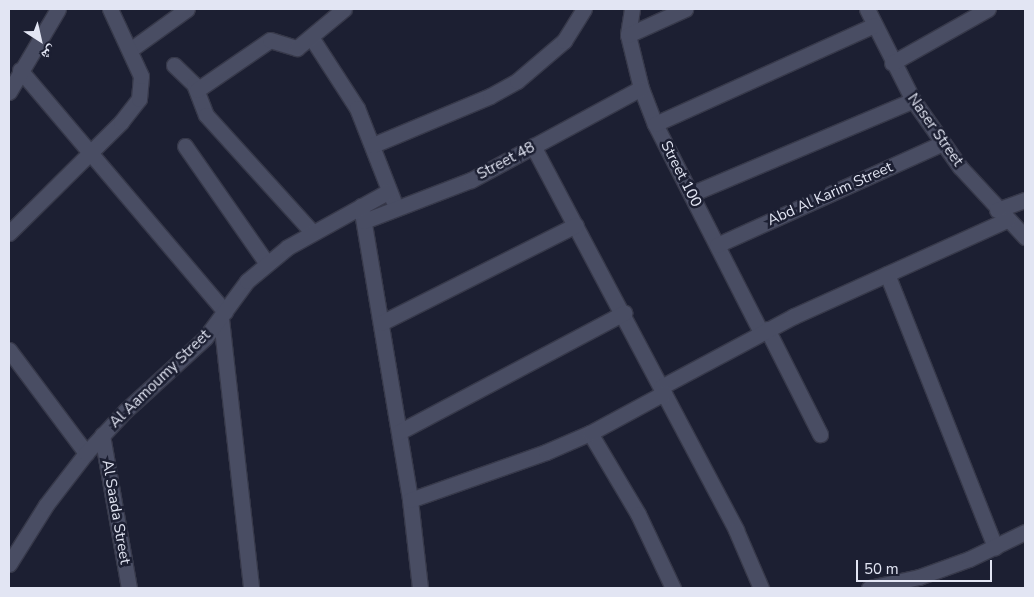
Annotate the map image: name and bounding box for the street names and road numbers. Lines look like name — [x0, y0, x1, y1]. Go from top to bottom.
street label: Naser Street — [903, 90, 967, 170]
street label: Street 48 — [474, 138, 538, 184]
street label: Street 100 — [657, 138, 705, 210]
street label: Abd Al Karim Street — [765, 158, 895, 230]
street label: Al Aamoumy Street — [106, 326, 214, 432]
street label: Al Saada Street — [98, 458, 134, 566]

